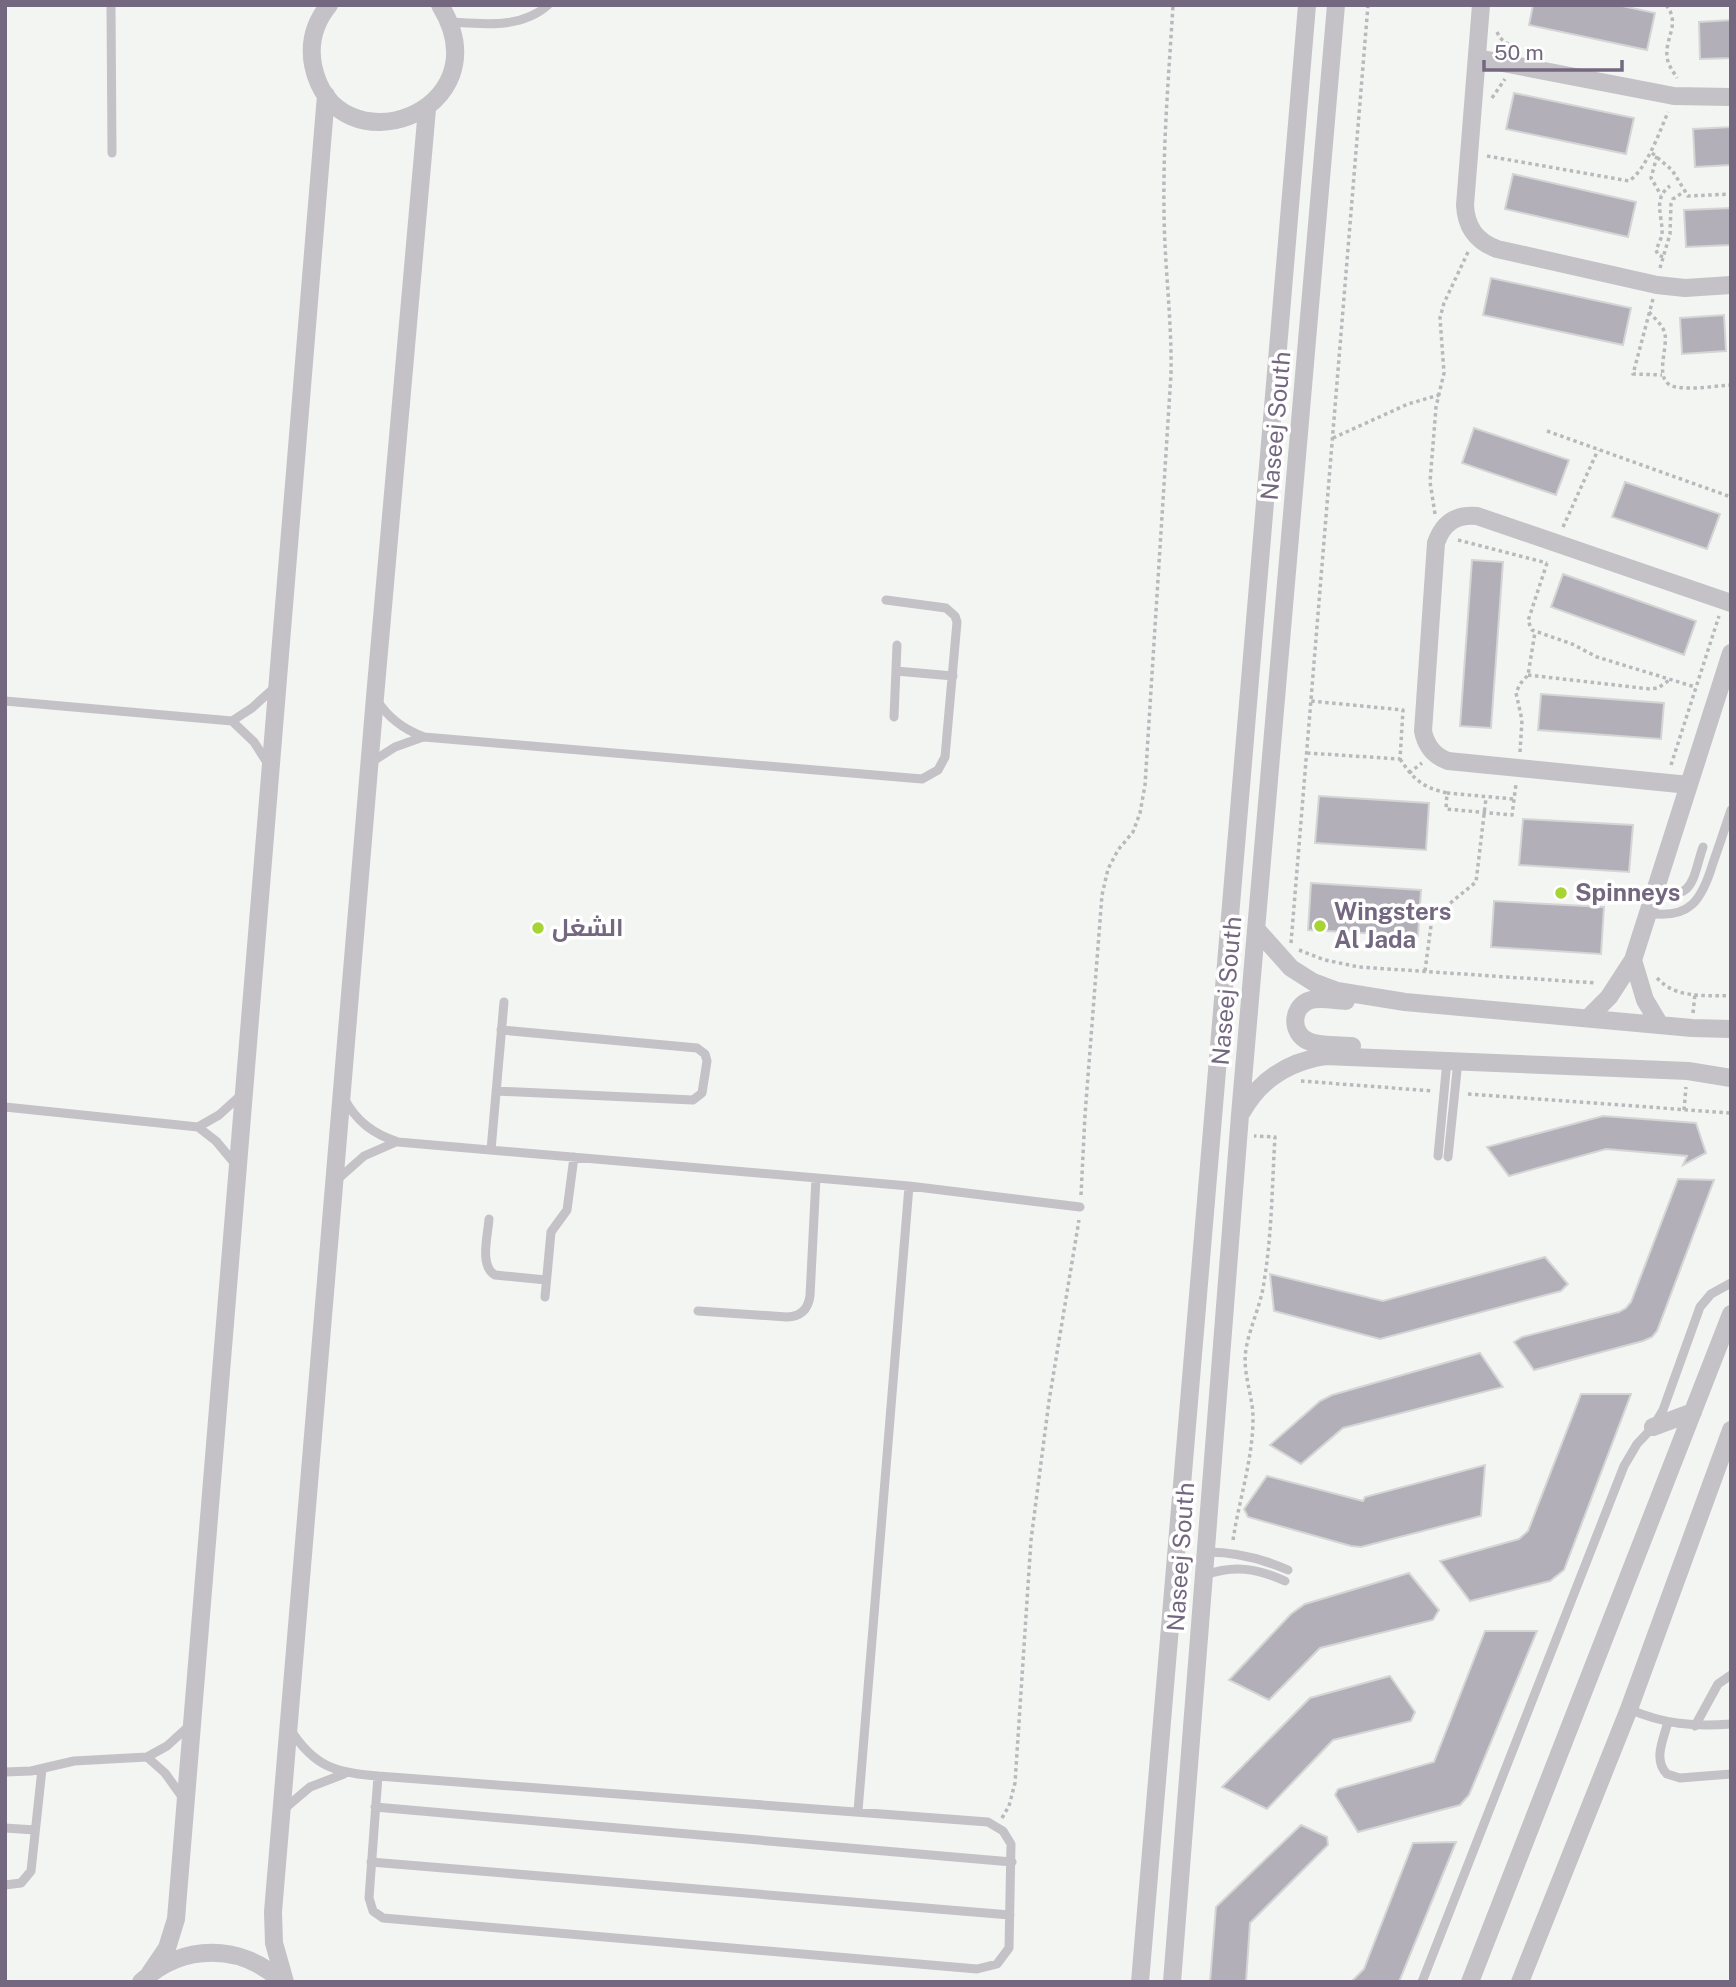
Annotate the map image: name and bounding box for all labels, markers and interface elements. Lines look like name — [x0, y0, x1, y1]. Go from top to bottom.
scale bar — [1484, 28, 1622, 72]
text: 50 m — [1494, 40, 1544, 65]
street label: Naseej South — [1255, 350, 1295, 502]
place label: Spinneys — [1575, 878, 1680, 906]
marker: Spinneys — [1553, 885, 1569, 901]
place label: Wingsters Al Jada — [1334, 897, 1451, 953]
place label: الشغل — [552, 913, 623, 942]
street label: Naseej South — [1206, 915, 1246, 1067]
marker: Wingsters Al Jada — [1312, 918, 1328, 934]
marker: الشغل — [530, 920, 546, 936]
street label: Naseej South — [1161, 1481, 1199, 1632]

